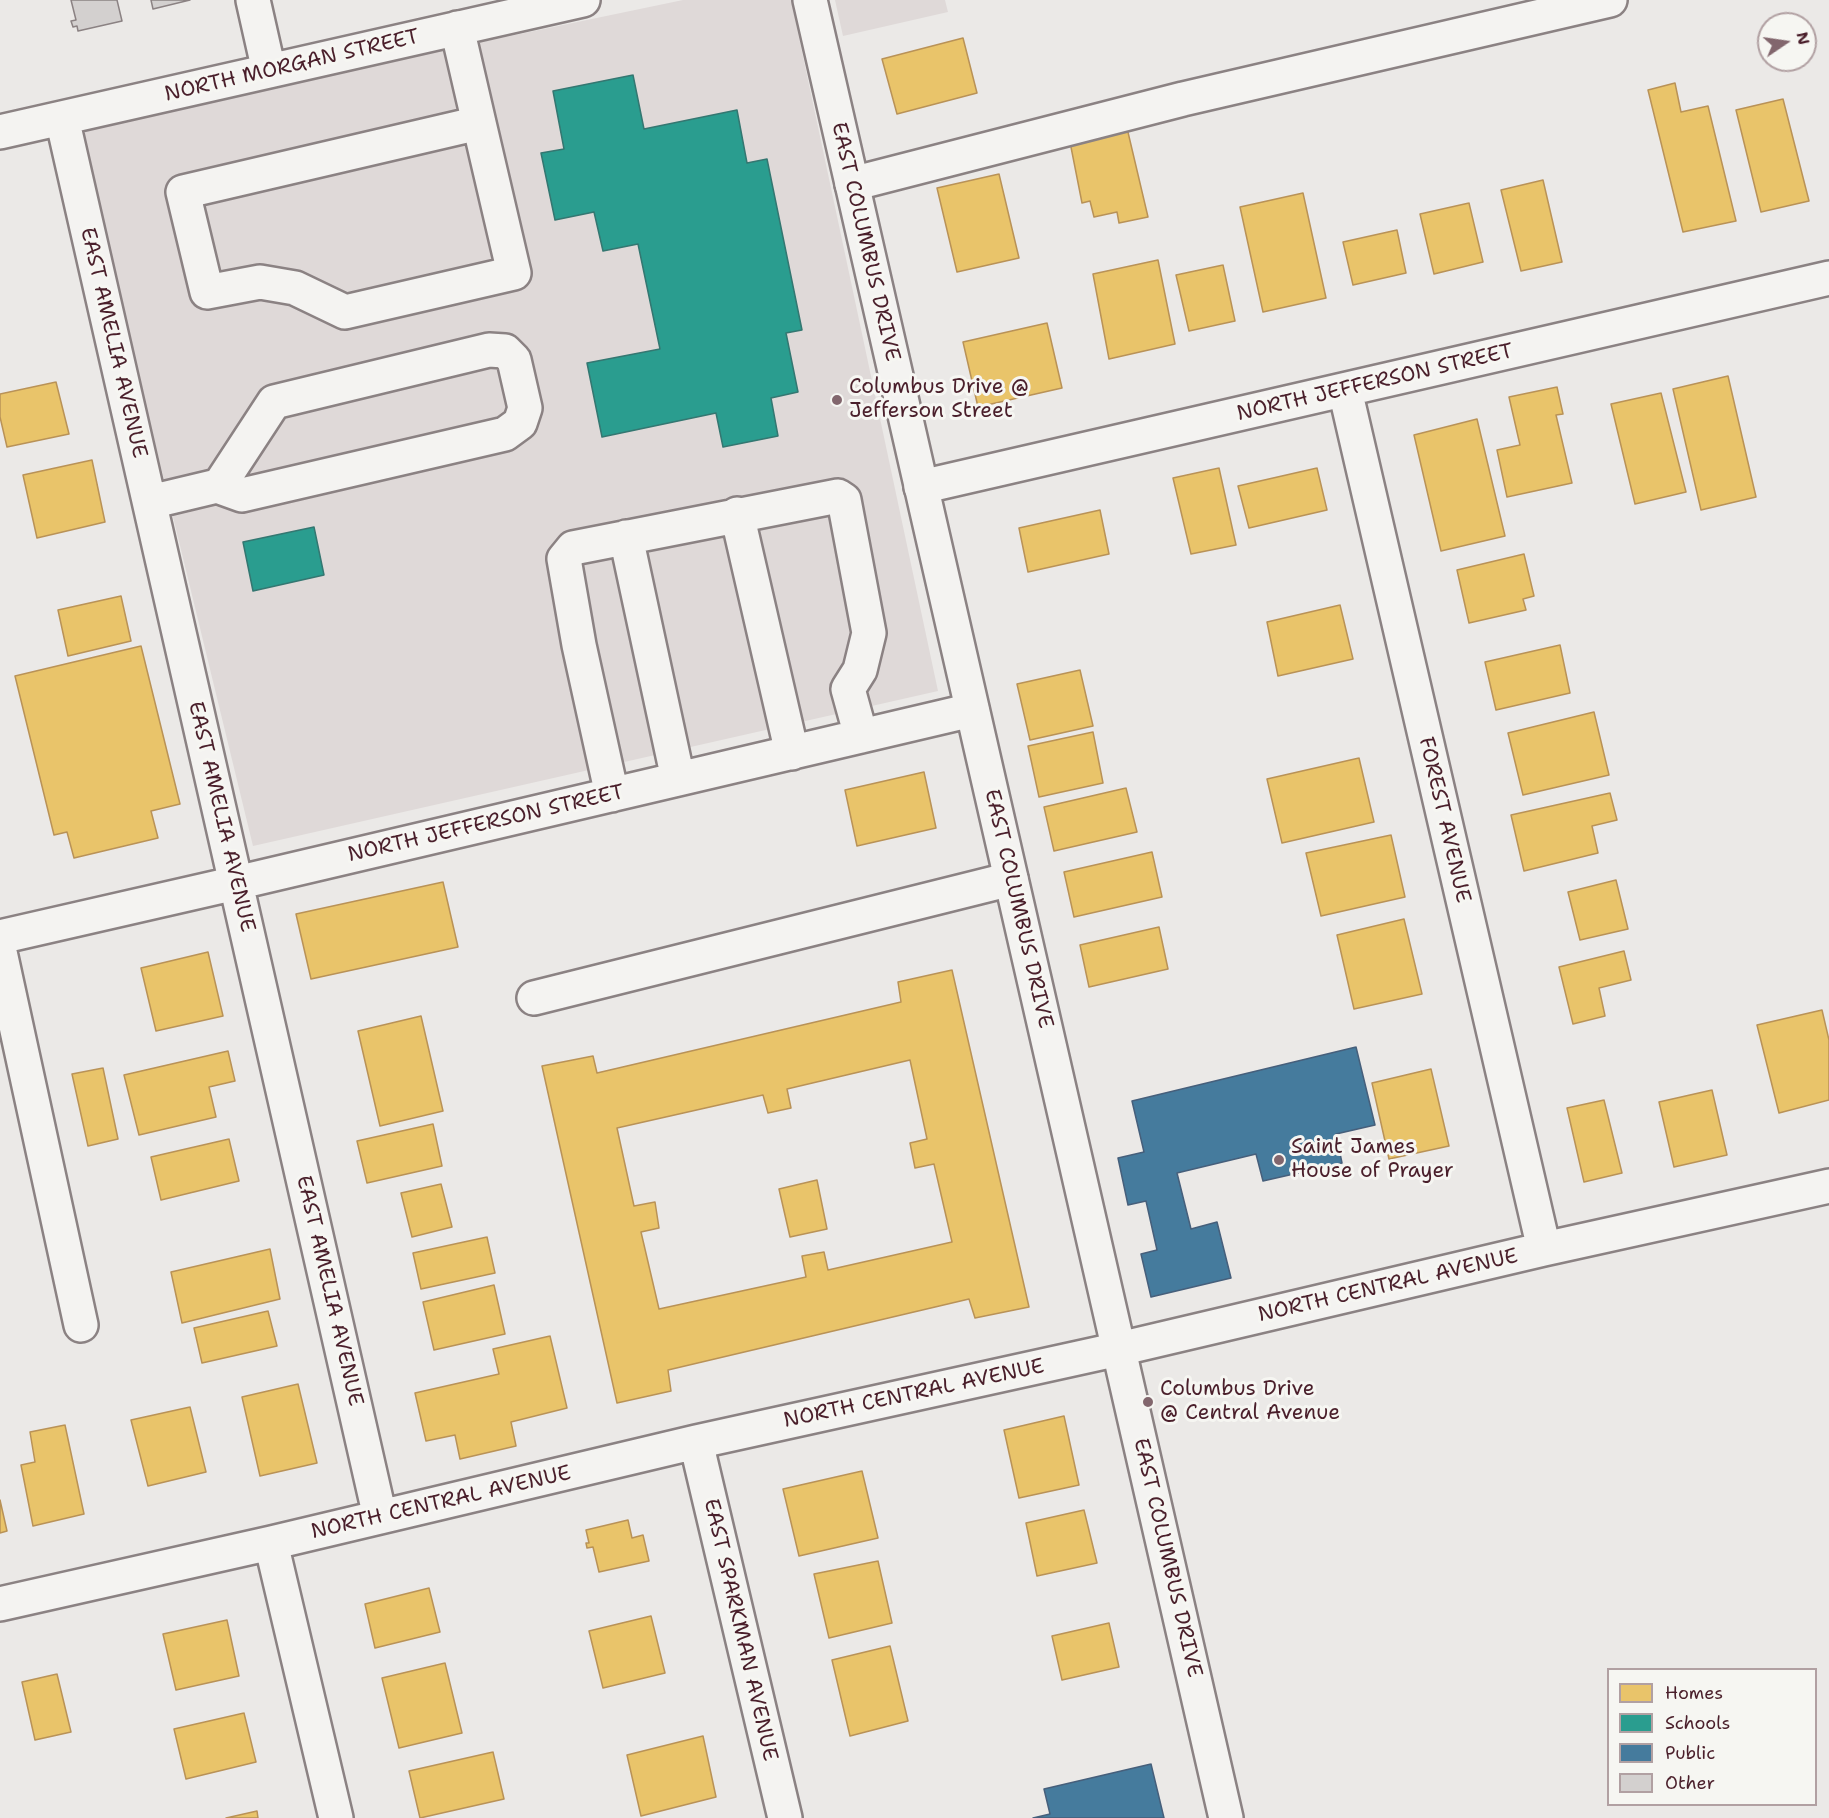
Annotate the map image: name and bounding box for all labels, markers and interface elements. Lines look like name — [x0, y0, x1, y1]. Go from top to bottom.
north arrow — [1757, 12, 1817, 72]
street label: NORTH MORGAN STREET — [162, 24, 422, 108]
text: N — [1791, 30, 1815, 47]
street label: EAST COLUMBUS DRIVE — [825, 120, 905, 364]
street label: EAST AMELIA AVENUE — [74, 225, 152, 461]
street label: NORTH JEFFERSON STREET — [1234, 339, 1516, 427]
place label: Columbus Drive @ Jefferson Street — [849, 375, 1029, 425]
marker: Columbus Drive @ Jefferson Street — [830, 393, 844, 407]
street label: EAST AMELIA AVENUE — [182, 699, 260, 935]
street label: FOREST AVENUE — [1413, 735, 1475, 905]
street label: NORTH JEFFERSON STREET — [345, 780, 627, 868]
street label: EAST COLUMBUS DRIVE — [978, 787, 1058, 1031]
place label: Saint James House of Prayer — [1291, 1135, 1454, 1185]
marker: Saint James House of Prayer — [1272, 1153, 1286, 1167]
street label: EAST AMELIA AVENUE — [290, 1173, 368, 1409]
street label: NORTH CENTRAL AVENUE — [1256, 1244, 1520, 1328]
street label: NORTH CENTRAL AVENUE — [781, 1354, 1047, 1434]
place label: Columbus Drive @ Central Avenue — [1160, 1377, 1340, 1427]
marker: Columbus Drive @ Central Avenue — [1141, 1395, 1155, 1409]
street label: EAST COLUMBUS DRIVE — [1127, 1436, 1207, 1680]
street label: NORTH CENTRAL AVENUE — [309, 1461, 573, 1545]
street label: EAST SPARKMAN AVENUE — [698, 1496, 782, 1764]
legend — [1607, 1668, 1817, 1806]
text: Homes — [1665, 1681, 1723, 1705]
text: Schools — [1665, 1711, 1731, 1735]
text: Public — [1665, 1741, 1715, 1765]
text: Other — [1665, 1771, 1715, 1795]

